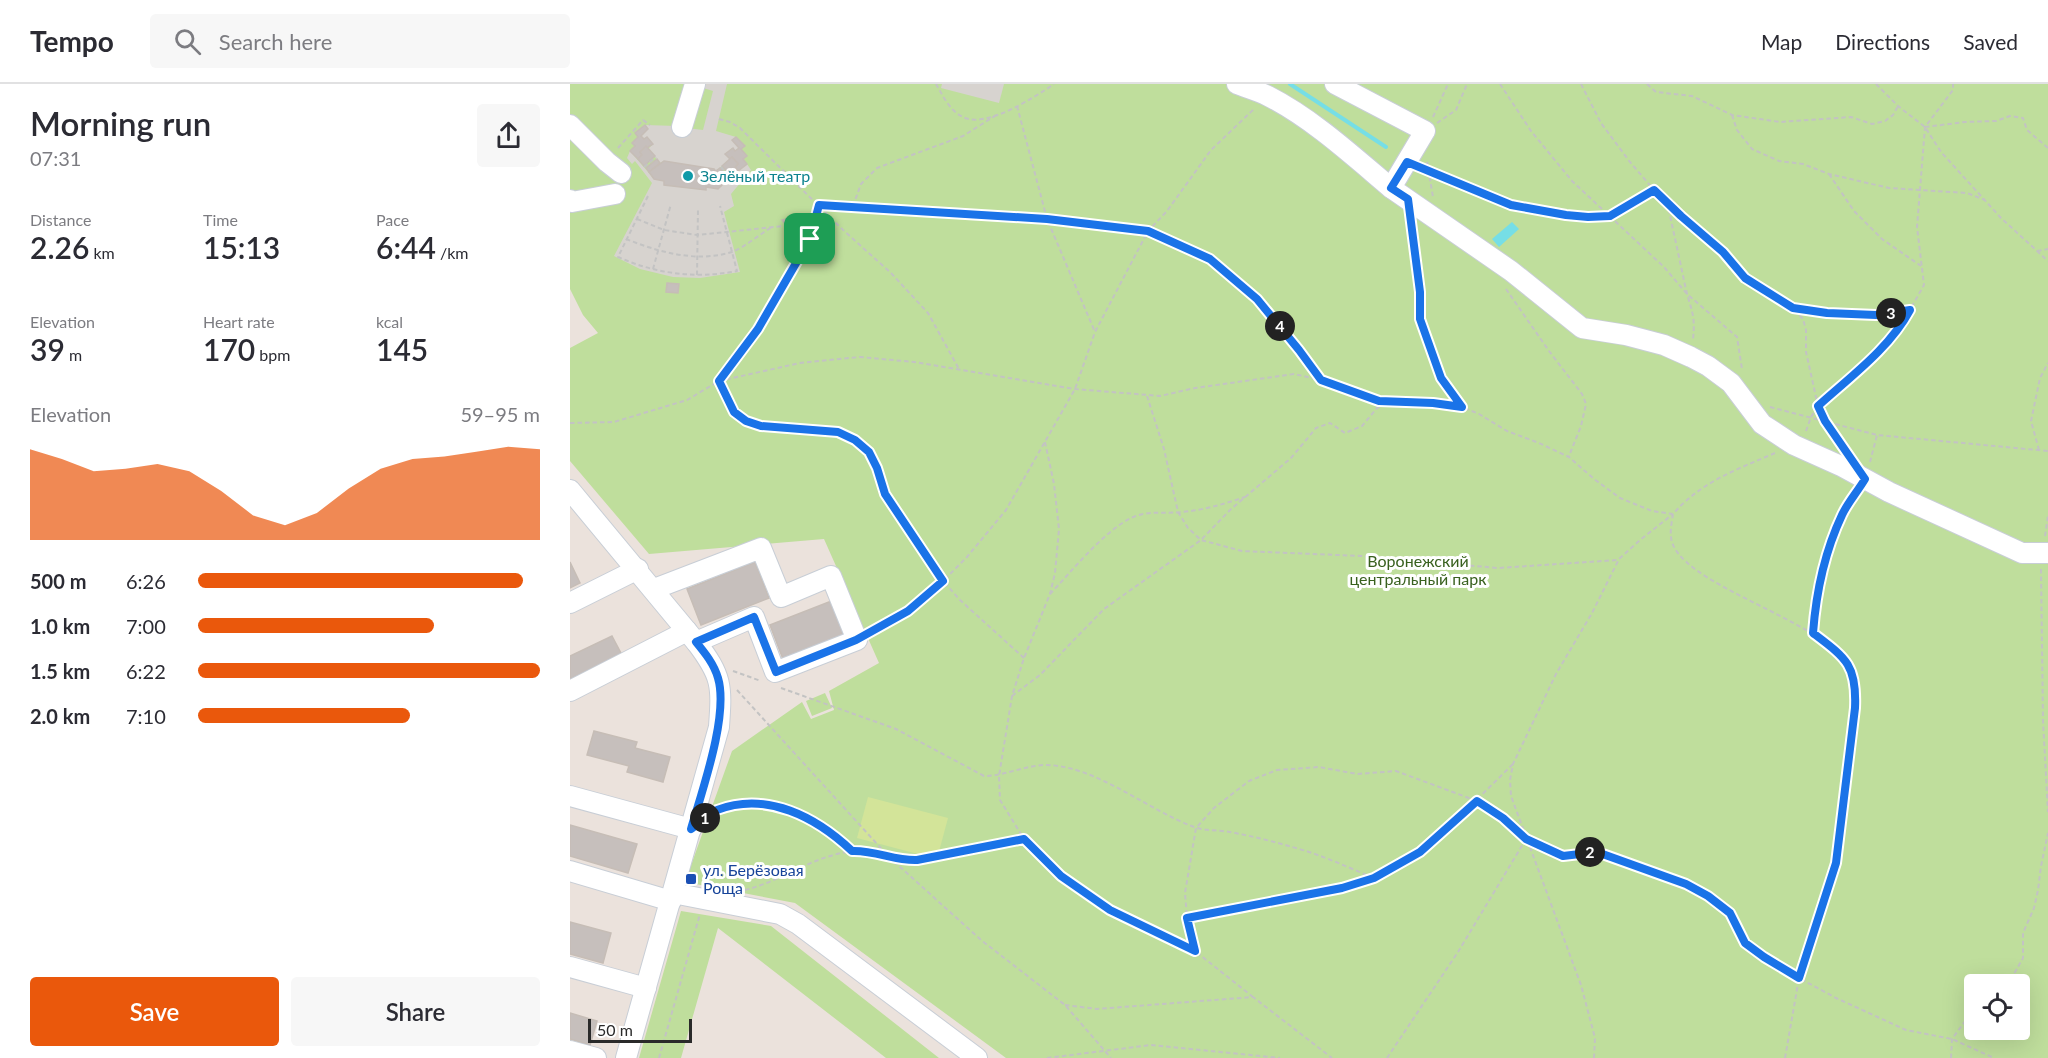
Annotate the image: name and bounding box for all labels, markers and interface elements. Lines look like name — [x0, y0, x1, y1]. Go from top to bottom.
search box — [150, 14, 570, 68]
text: Tempo — [30, 24, 114, 58]
icon: search — [171, 25, 204, 58]
text: Search here — [219, 28, 332, 55]
text: Map — [1761, 29, 1802, 54]
text: Directions — [1835, 29, 1930, 54]
text: Saved — [1963, 29, 2018, 54]
text: Morning run — [30, 103, 211, 143]
button: share — [477, 104, 540, 167]
text: 07:31 — [30, 146, 81, 170]
place label: Зелёный театр — [700, 166, 810, 185]
marker: Зелёный театр — [681, 169, 695, 183]
text: Distance — [30, 210, 91, 229]
text: Time — [203, 210, 238, 229]
text: Pace — [376, 210, 409, 229]
pin — [784, 213, 835, 264]
icon: arrive — [793, 222, 826, 255]
text: 2.26 — [30, 229, 89, 265]
text: 15:13 — [203, 229, 280, 265]
text: 6:44 — [376, 229, 436, 265]
text: km — [89, 243, 115, 262]
text: /km — [436, 243, 468, 262]
pin: 3 — [1876, 298, 1906, 328]
text: 3 — [1886, 303, 1896, 322]
pin: 4 — [1265, 311, 1295, 341]
text: Elevation — [30, 312, 95, 331]
text: Heart rate — [203, 312, 275, 331]
text: kcal — [376, 312, 403, 331]
text: 4 — [1275, 316, 1285, 335]
text: 39 — [30, 331, 65, 367]
text: 170 — [203, 331, 255, 367]
text: 145 — [376, 331, 428, 367]
text: m — [65, 345, 82, 364]
text: bpm — [255, 345, 290, 364]
text: Elevation — [30, 402, 111, 426]
text: 59–95 m — [460, 402, 540, 426]
park label: Воронежский центральный парк — [1349, 551, 1487, 588]
text: 500 m — [30, 569, 86, 593]
text: 6:26 — [126, 569, 166, 593]
text: 1.0 km — [30, 614, 90, 638]
text: 7:00 — [126, 614, 166, 638]
text: 1.5 km — [30, 659, 90, 683]
text: 6:22 — [126, 659, 166, 683]
text: 2.0 km — [30, 704, 90, 728]
text: 7:10 — [126, 704, 166, 728]
pin: 1 — [690, 803, 720, 833]
text: 1 — [700, 808, 710, 827]
pin: 2 — [1575, 837, 1605, 867]
text: 2 — [1585, 842, 1595, 861]
place label: ул. Берёзовая Роща — [703, 860, 804, 897]
marker: ул. Берёзовая Роща — [684, 872, 698, 886]
map controls — [1964, 974, 2030, 1040]
button: locate — [1964, 974, 2030, 1040]
button: Save — [30, 977, 279, 1046]
button: Share — [291, 977, 540, 1046]
scale bar — [588, 1016, 692, 1044]
text: 50 m — [597, 1020, 633, 1039]

